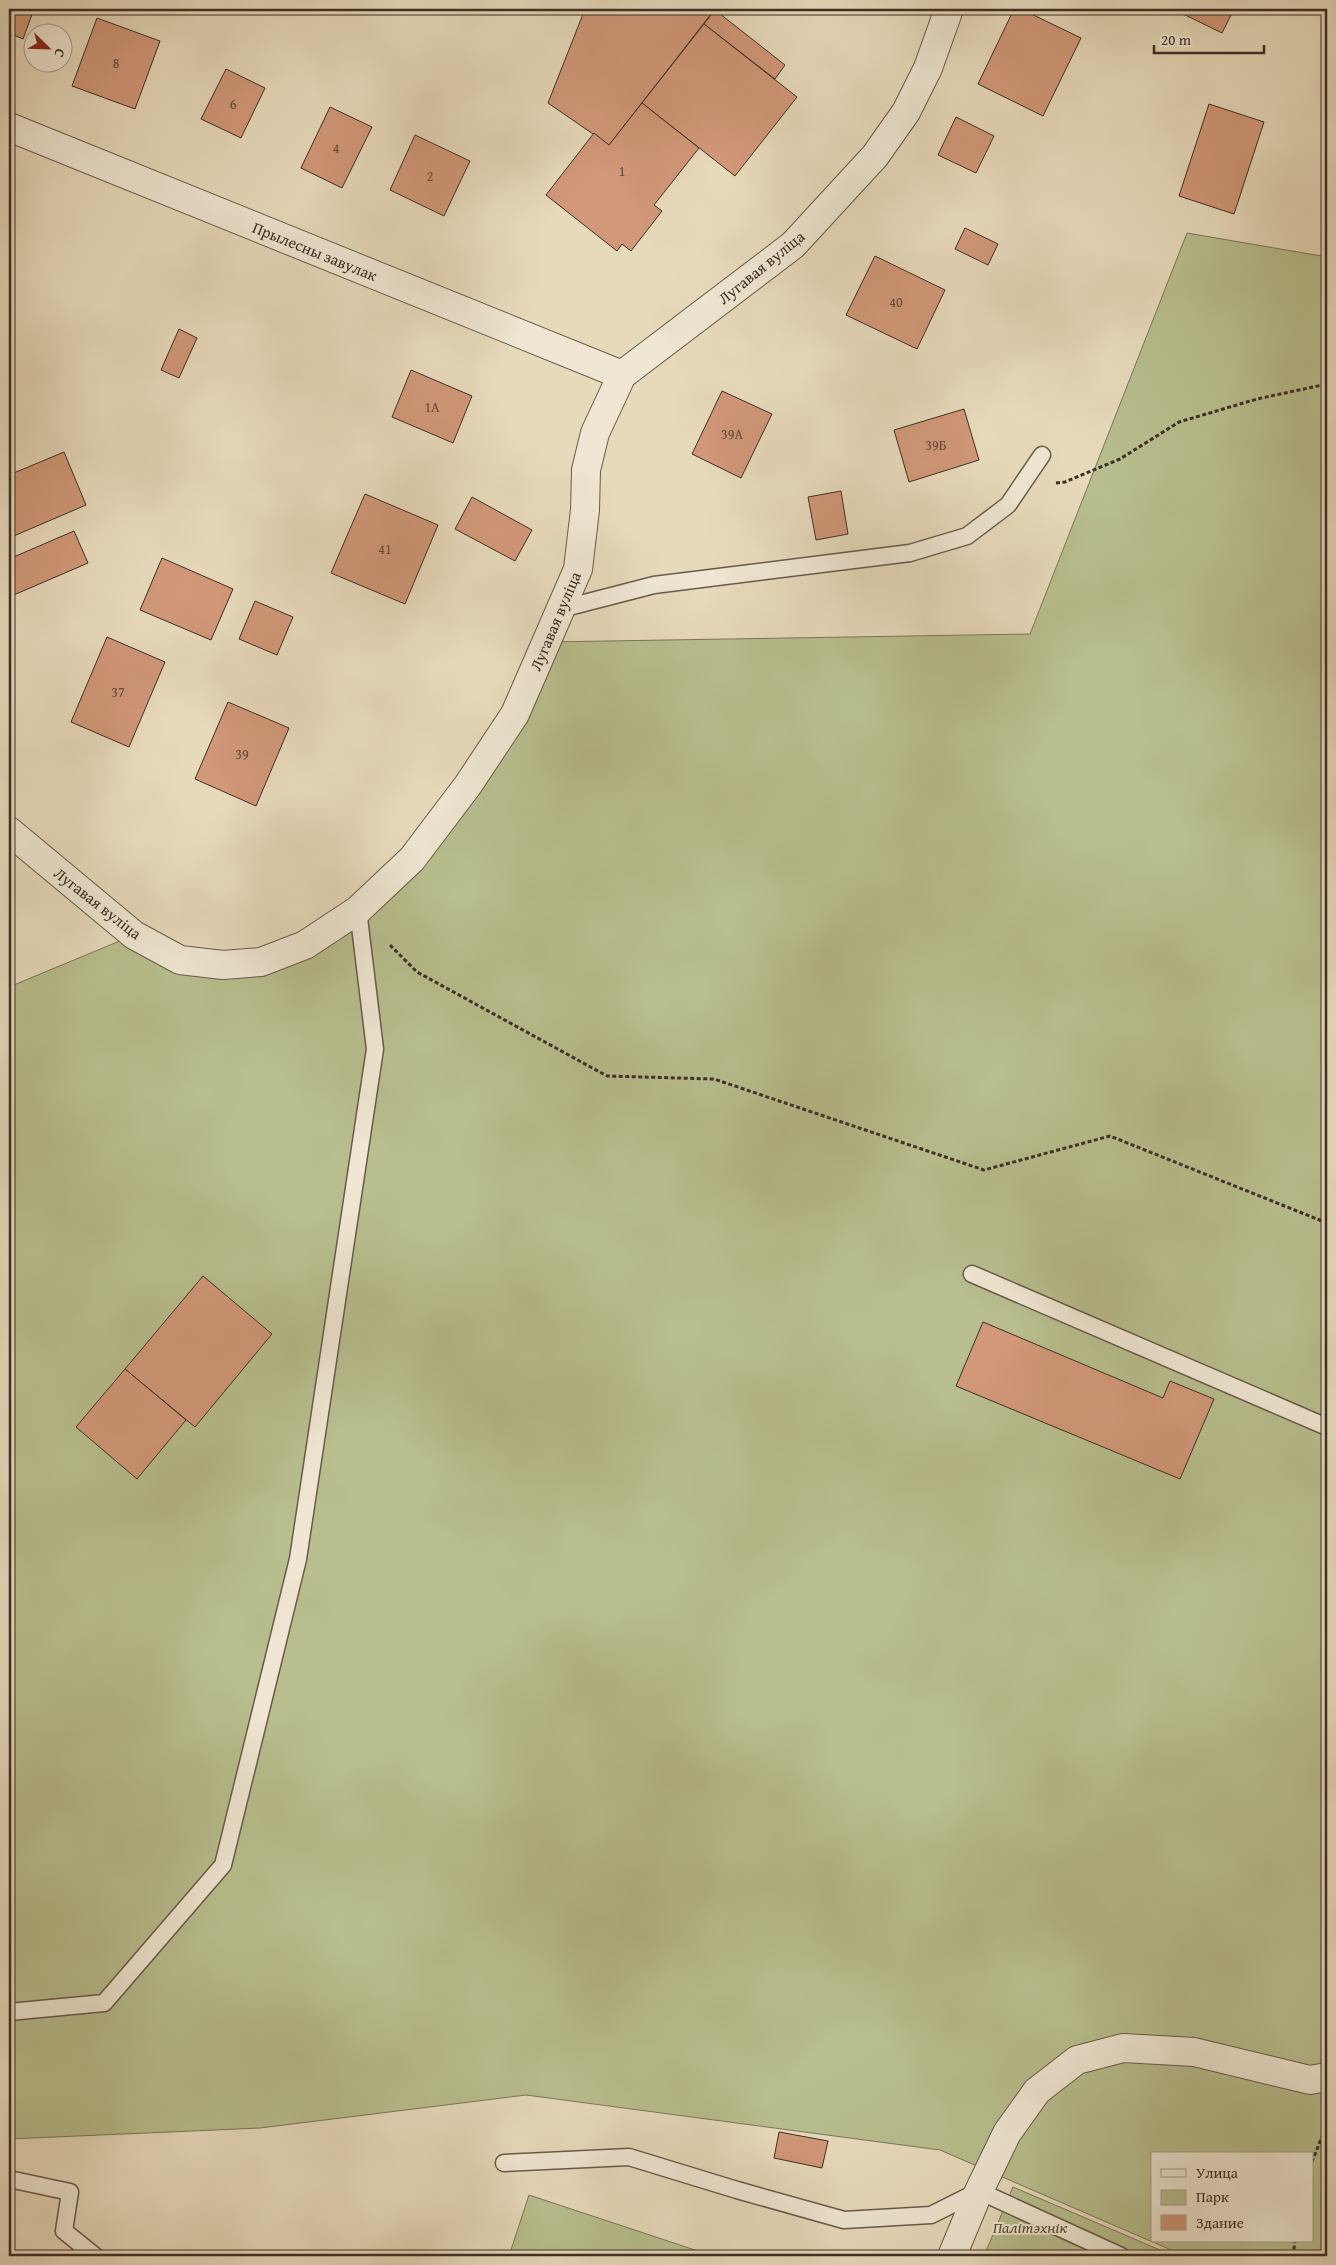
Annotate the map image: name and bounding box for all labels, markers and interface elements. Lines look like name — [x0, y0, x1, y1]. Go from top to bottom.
north arrow — [22, 22, 72, 72]
scale bar — [1154, 22, 1264, 54]
text: 20 m — [1161, 29, 1192, 50]
text: С — [49, 46, 71, 61]
house number: 8 — [113, 53, 120, 73]
house number: 6 — [230, 94, 237, 114]
house number: 4 — [333, 138, 340, 158]
house number: 1 — [619, 161, 625, 181]
house number: 2 — [427, 166, 433, 186]
street label: Прылесны завулак — [249, 215, 382, 287]
street label: Лугавая вуліца — [712, 224, 810, 310]
house number: 40 — [889, 292, 903, 312]
house number: 1А — [424, 397, 440, 417]
house number: 39А — [721, 424, 743, 444]
house number: 39Б — [925, 435, 947, 455]
house number: 41 — [378, 539, 392, 559]
street label: Лугавая вуліца — [523, 567, 587, 674]
house number: 37 — [111, 682, 125, 702]
house number: 39 — [235, 744, 249, 764]
street label: Лугавая вуліца — [49, 861, 147, 945]
legend — [1151, 2152, 1314, 2242]
text: Улица — [1196, 2162, 1239, 2183]
text: Парк — [1196, 2186, 1229, 2207]
text: Здание — [1196, 2212, 1244, 2233]
park label: Палітэхнік — [993, 2215, 1067, 2239]

